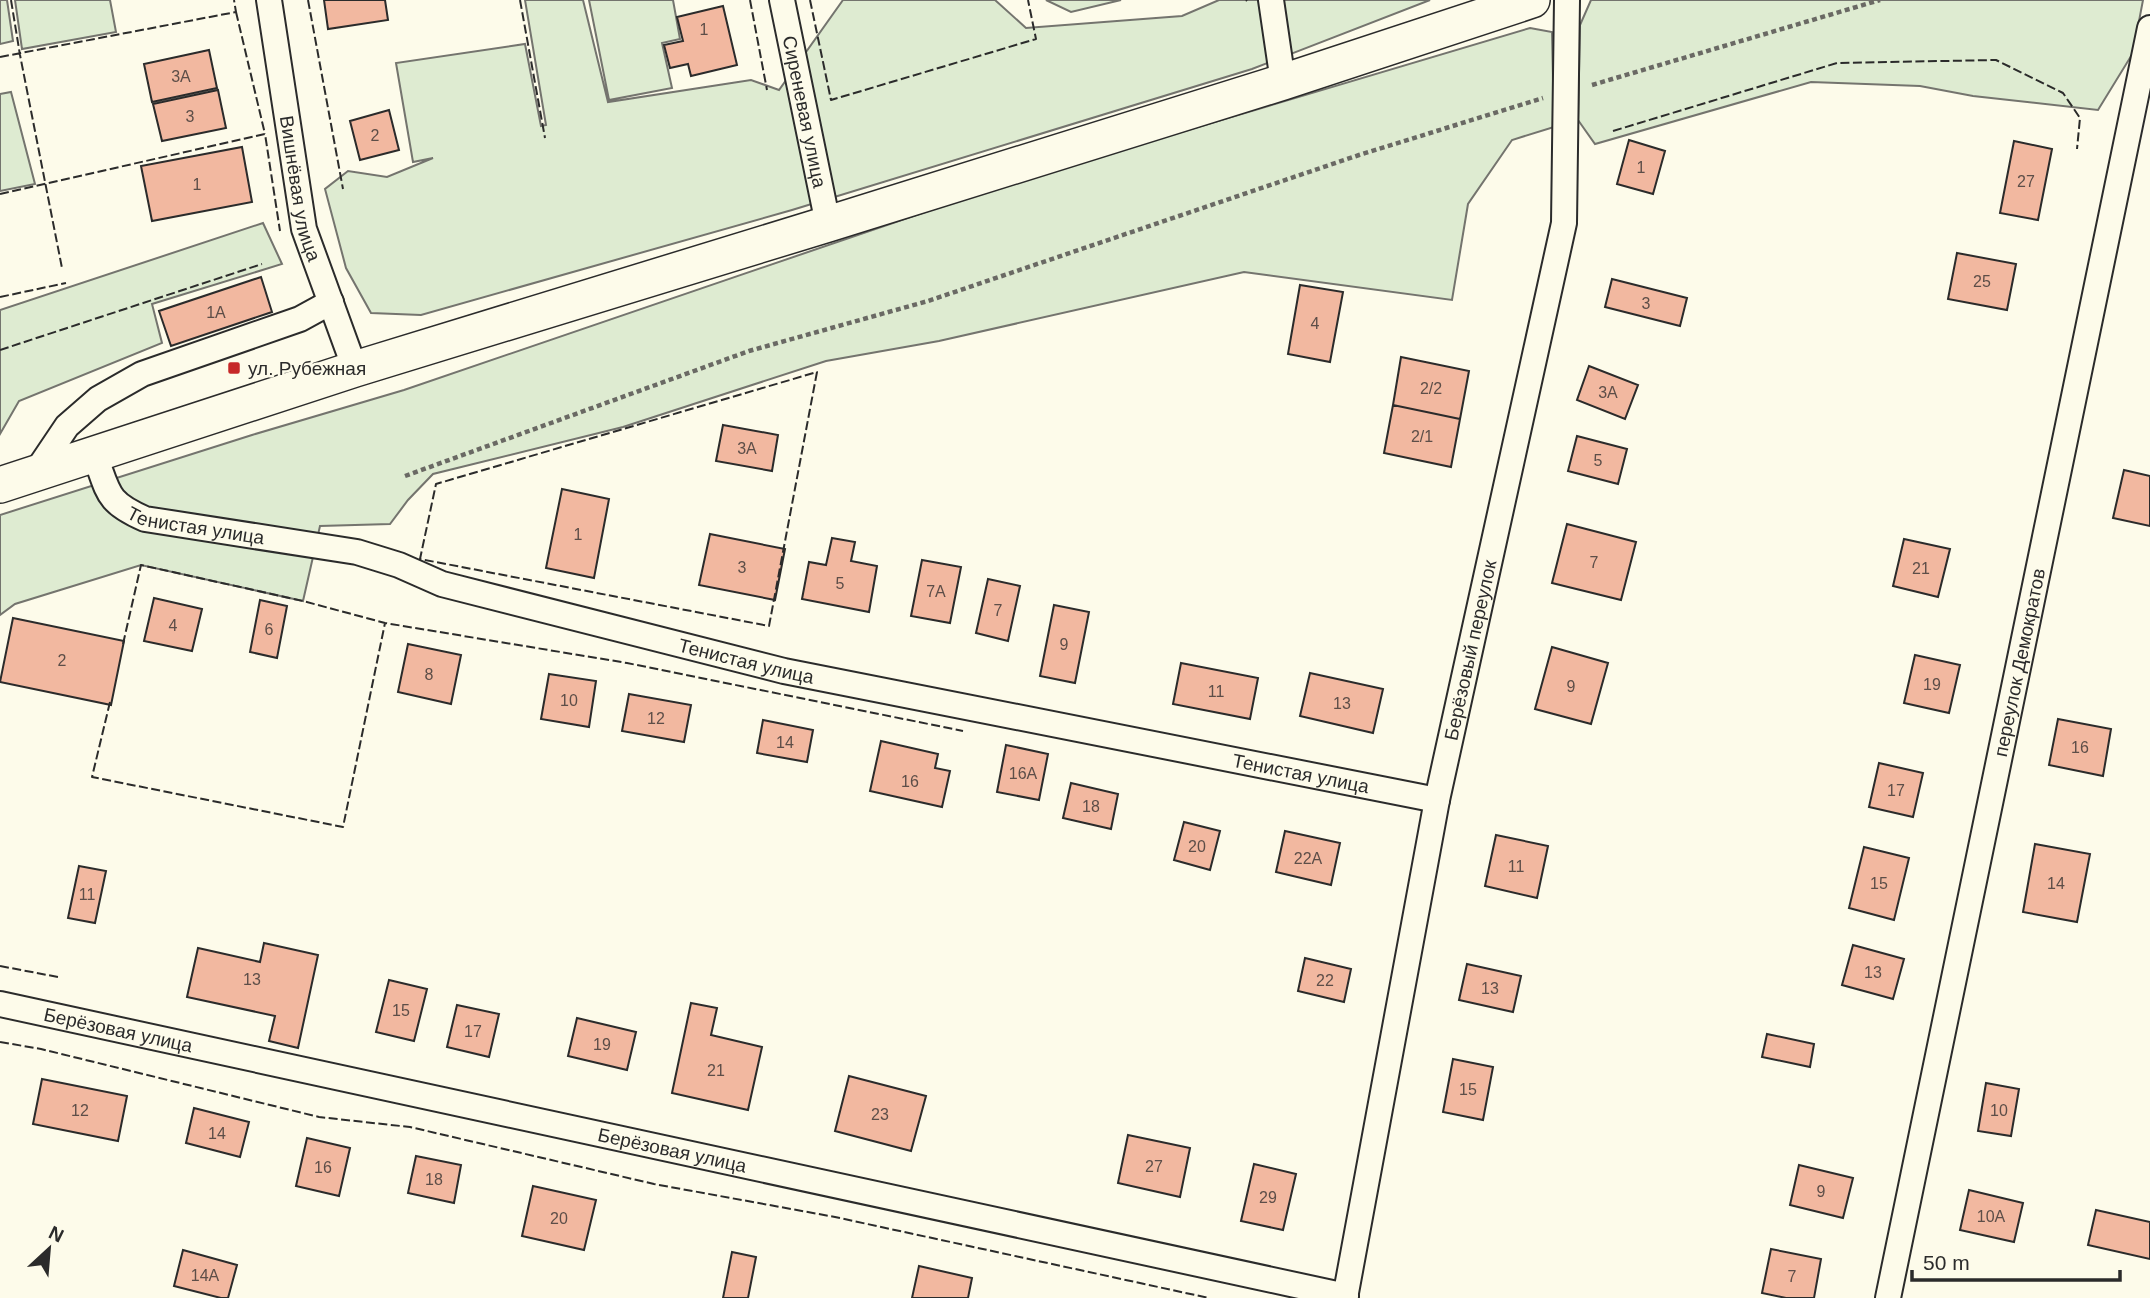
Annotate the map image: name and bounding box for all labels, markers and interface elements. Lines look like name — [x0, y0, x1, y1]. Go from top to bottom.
house number: 1 — [700, 21, 709, 38]
street label: Сиреневая улица — [779, 34, 831, 190]
house number: 3А — [171, 68, 191, 85]
house number: 3 — [186, 108, 195, 125]
street label: Вишнёвая улица — [276, 114, 325, 264]
house number: 2 — [371, 127, 380, 144]
house number: 1 — [1637, 159, 1646, 176]
house number: 27 — [2017, 173, 2035, 190]
house number: 1 — [193, 176, 202, 193]
house number: 25 — [1973, 273, 1991, 290]
house number: 3 — [1642, 295, 1651, 312]
house number: 1А — [206, 304, 226, 321]
house number: 4 — [1311, 315, 1320, 332]
place label: ул. Рубежная — [248, 358, 366, 379]
marker: ул. Рубежная — [226, 360, 242, 376]
house number: 2/2 — [1420, 380, 1442, 397]
house number: 3А — [1598, 384, 1618, 401]
house number: 2/1 — [1411, 428, 1433, 445]
house number: 3А — [737, 440, 757, 457]
house number: 5 — [1594, 452, 1603, 469]
street label: Тенистая улица — [124, 502, 266, 548]
house number: 1 — [574, 526, 583, 543]
house number: 7 — [1590, 554, 1599, 571]
street label: Берёзовый переулок — [1440, 557, 1500, 742]
house number: 3 — [738, 559, 747, 576]
house number: 21 — [1912, 560, 1930, 577]
street label: переулок Демократов — [1989, 566, 2049, 758]
house number: 5 — [836, 575, 845, 592]
house number: 7А — [926, 583, 946, 600]
house number: 7 — [994, 602, 1003, 619]
house number: 4 — [169, 617, 178, 634]
house number: 6 — [265, 621, 274, 638]
street label: Тенистая улица — [676, 634, 816, 687]
house number: 9 — [1060, 636, 1069, 653]
house number: 2 — [58, 652, 67, 669]
house number: 8 — [425, 666, 434, 683]
house number: 19 — [1923, 676, 1941, 693]
house number: 9 — [1567, 678, 1576, 695]
house number: 11 — [1208, 683, 1224, 700]
house number: 10 — [560, 692, 578, 709]
house number: 13 — [1333, 695, 1351, 712]
house number: 12 — [647, 710, 665, 727]
house number: 14 — [776, 734, 794, 751]
house number: 16 — [2071, 739, 2089, 756]
street label: Тенистая улица — [1231, 749, 1371, 797]
house number: 16А — [1009, 765, 1038, 782]
house number: 16 — [901, 773, 919, 790]
house number: 17 — [1887, 782, 1905, 799]
house number: 18 — [1082, 798, 1100, 815]
house number: 20 — [1188, 838, 1206, 855]
house number: 22А — [1294, 850, 1323, 867]
house number: 11 — [1508, 858, 1524, 875]
house number: 15 — [1870, 875, 1888, 892]
house number: 14 — [2047, 875, 2065, 892]
house number: 11 — [79, 886, 95, 903]
house number: 13 — [1864, 964, 1882, 981]
house number: 13 — [243, 971, 261, 988]
house number: 22 — [1316, 972, 1334, 989]
house number: 13 — [1481, 980, 1499, 997]
house number: 15 — [392, 1002, 410, 1019]
street label: Берёзовая улица — [42, 1003, 195, 1056]
house number: 17 — [464, 1023, 482, 1040]
house number: 19 — [593, 1036, 611, 1053]
house number: 21 — [707, 1062, 725, 1079]
house number: 15 — [1459, 1081, 1477, 1098]
house number: 12 — [71, 1102, 89, 1119]
house number: 10 — [1990, 1102, 2008, 1119]
house number: 23 — [871, 1106, 889, 1123]
street label: Берёзовая улица — [596, 1124, 749, 1176]
house number: 14 — [208, 1125, 226, 1142]
house number: 27 — [1145, 1158, 1163, 1175]
house number: 16 — [314, 1159, 332, 1176]
house number: 18 — [425, 1171, 443, 1188]
house number: 9 — [1817, 1183, 1826, 1200]
house number: 29 — [1259, 1189, 1277, 1206]
house number: 10А — [1977, 1208, 2006, 1225]
house number: 20 — [550, 1210, 568, 1227]
north arrow — [14, 1214, 84, 1284]
text: N — [45, 1222, 67, 1247]
scale bar — [1912, 1238, 2120, 1282]
text: 50 m — [1923, 1251, 1970, 1274]
house number: 14А — [191, 1267, 220, 1284]
house number: 7 — [1788, 1268, 1797, 1285]

